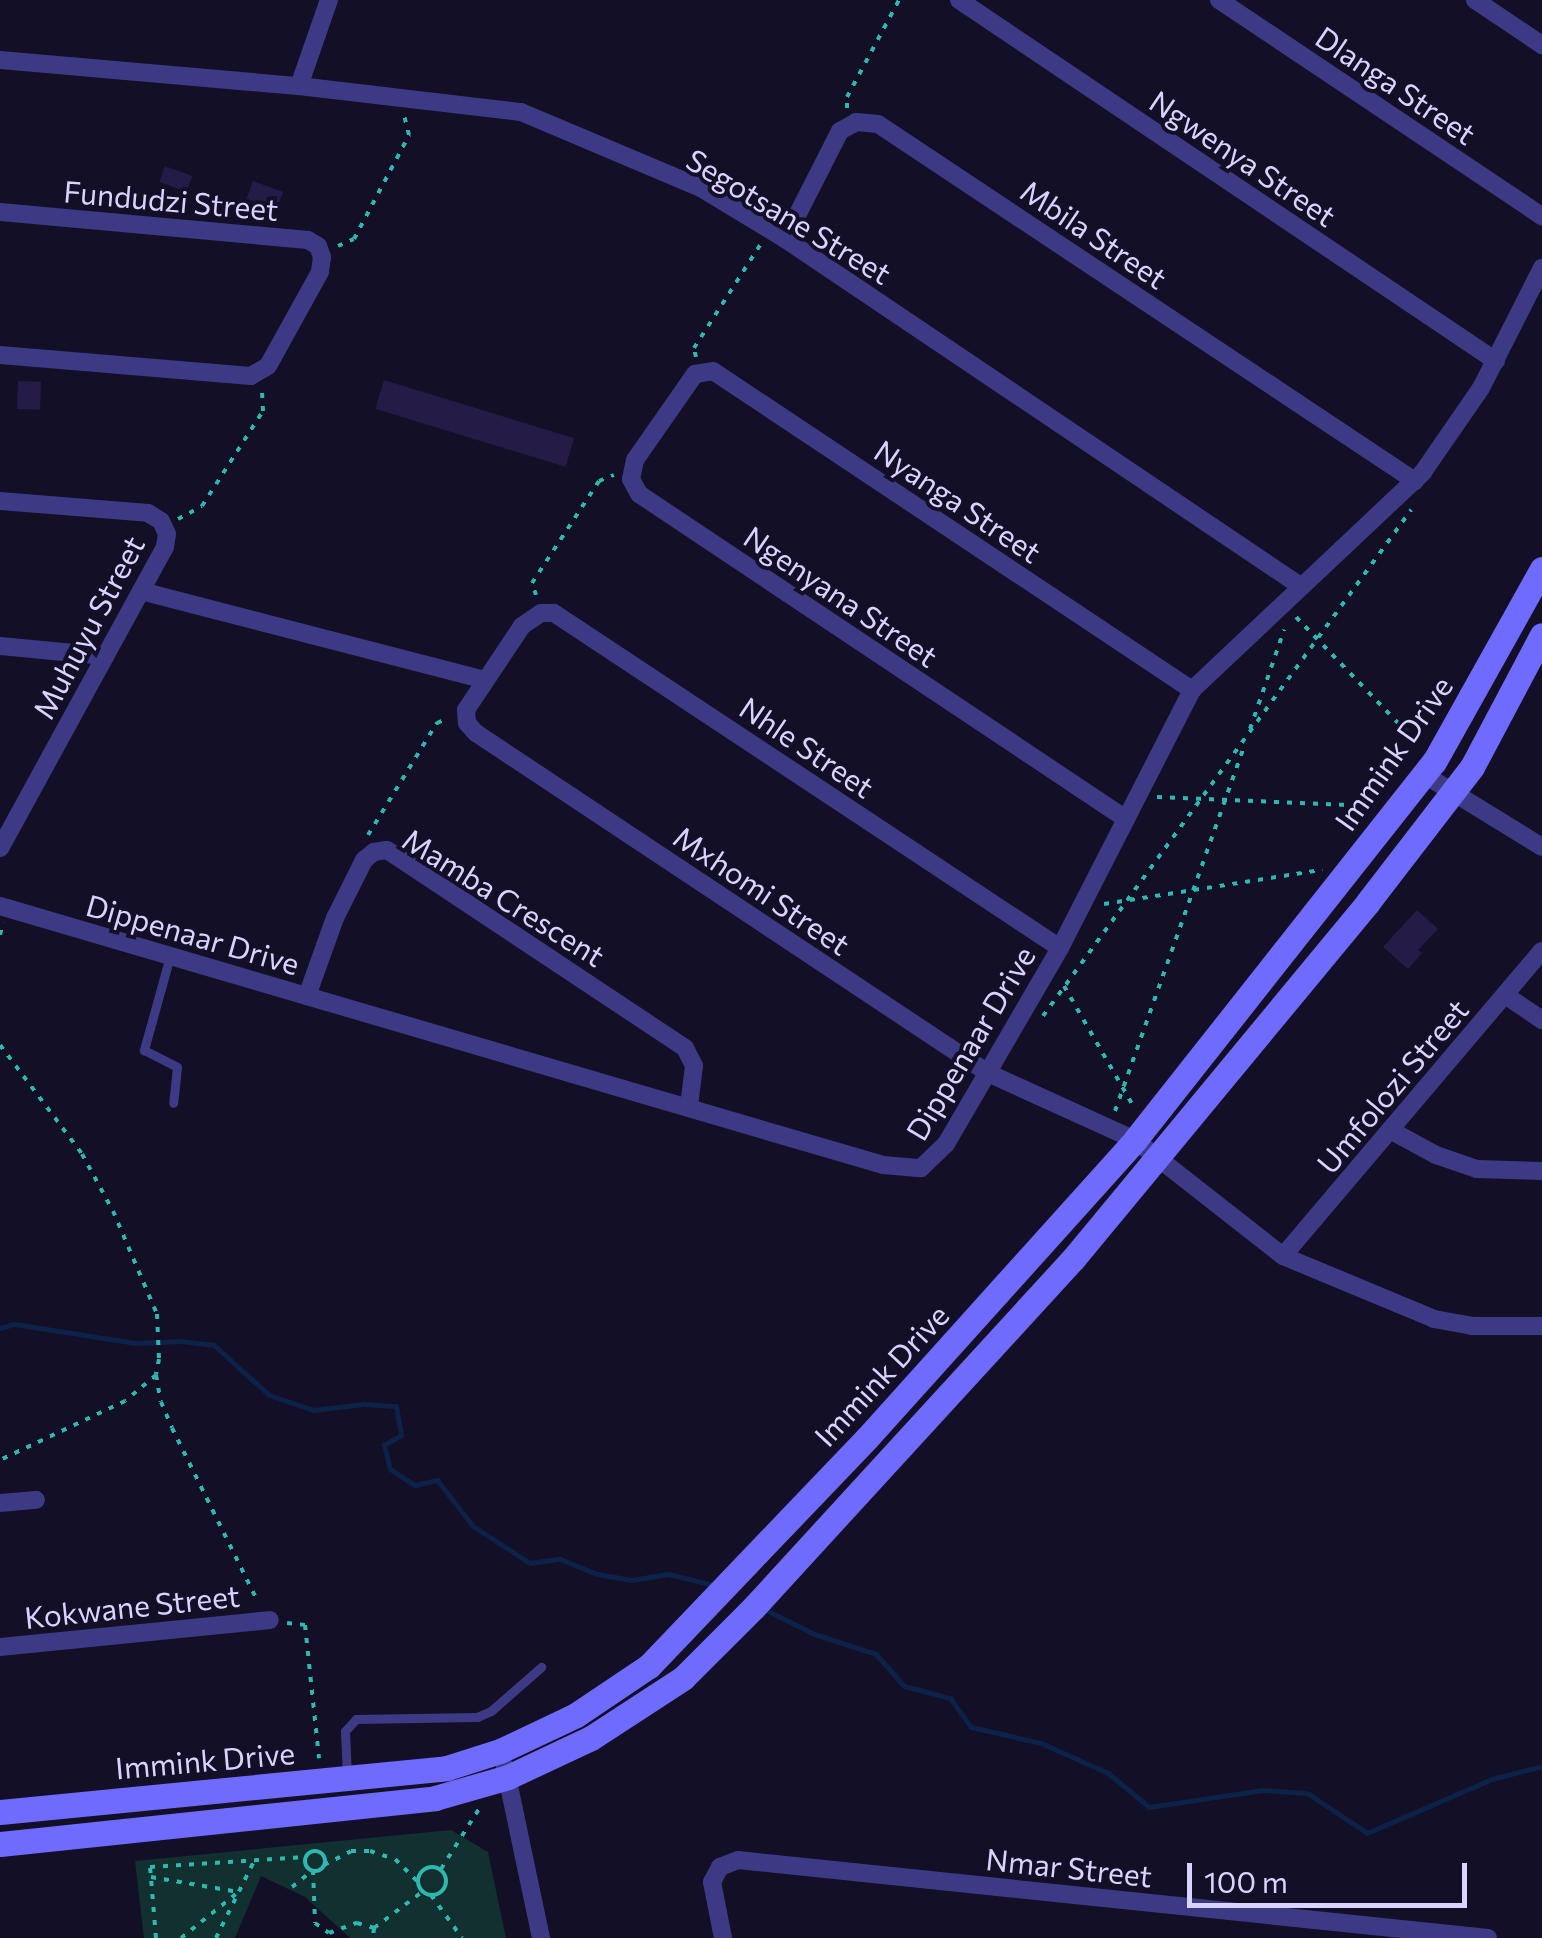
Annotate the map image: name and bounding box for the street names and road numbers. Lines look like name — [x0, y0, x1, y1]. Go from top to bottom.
street label: Dlanga Street — [1309, 18, 1483, 152]
street label: Ngwenya Street — [1143, 83, 1343, 233]
street label: Segotsane Street — [680, 141, 898, 291]
street label: Mbila Street — [1014, 172, 1174, 296]
street label: Fundudzi Street — [62, 173, 280, 227]
street label: Nyanga Street — [868, 432, 1048, 570]
street label: Ngenyana Street — [737, 518, 945, 674]
street label: Muhuyu Street — [25, 529, 151, 725]
street label: Immink Drive — [1327, 669, 1459, 837]
street label: Nhle Street — [733, 689, 881, 805]
street label: Mxhomi Street — [667, 818, 857, 962]
street label: Mamba Crescent — [396, 820, 612, 974]
street label: Dippenaar Drive — [82, 886, 304, 982]
street label: Dippenaar Drive — [898, 939, 1042, 1147]
street label: Umfolozi Street — [1309, 992, 1475, 1180]
street label: Immink Drive — [806, 1297, 956, 1453]
street label: Kokwane Street — [23, 1577, 241, 1635]
street label: Immink Drive — [114, 1734, 296, 1786]
street label: Nmar Street — [984, 1840, 1154, 1894]

